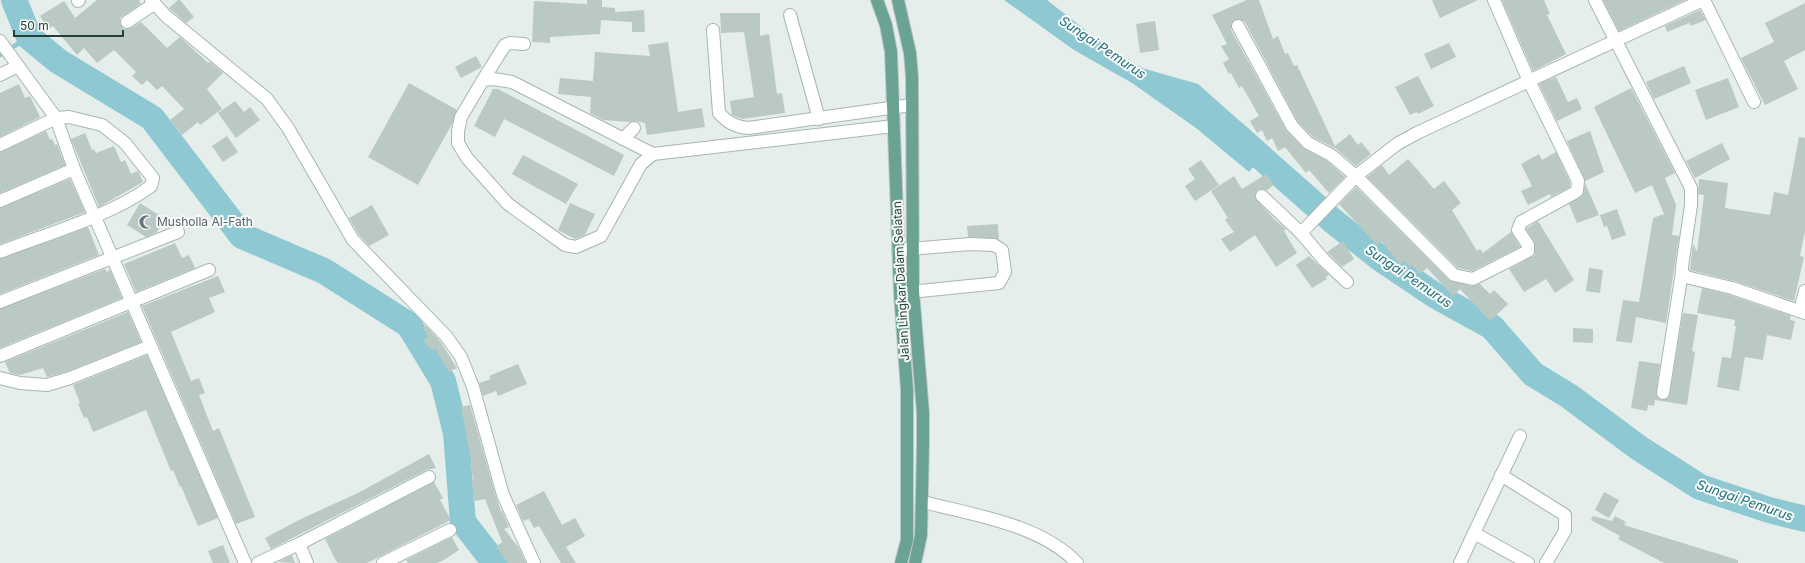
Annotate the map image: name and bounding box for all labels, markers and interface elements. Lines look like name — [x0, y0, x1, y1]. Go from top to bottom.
scale bar — [14, 12, 123, 38]
water label: Sungai Pemurus — [1057, 12, 1149, 82]
text: 50 m — [20, 18, 49, 33]
street label: Jalan Lingkar Dalam Selatan — [889, 201, 912, 361]
mosque icon: Musholla Al-Fath — [138, 214, 154, 230]
place label: Musholla Al-Fath — [157, 214, 253, 229]
water label: Sungai Pemurus — [1363, 241, 1455, 311]
water label: Sungai Pemurus — [1695, 476, 1795, 524]

